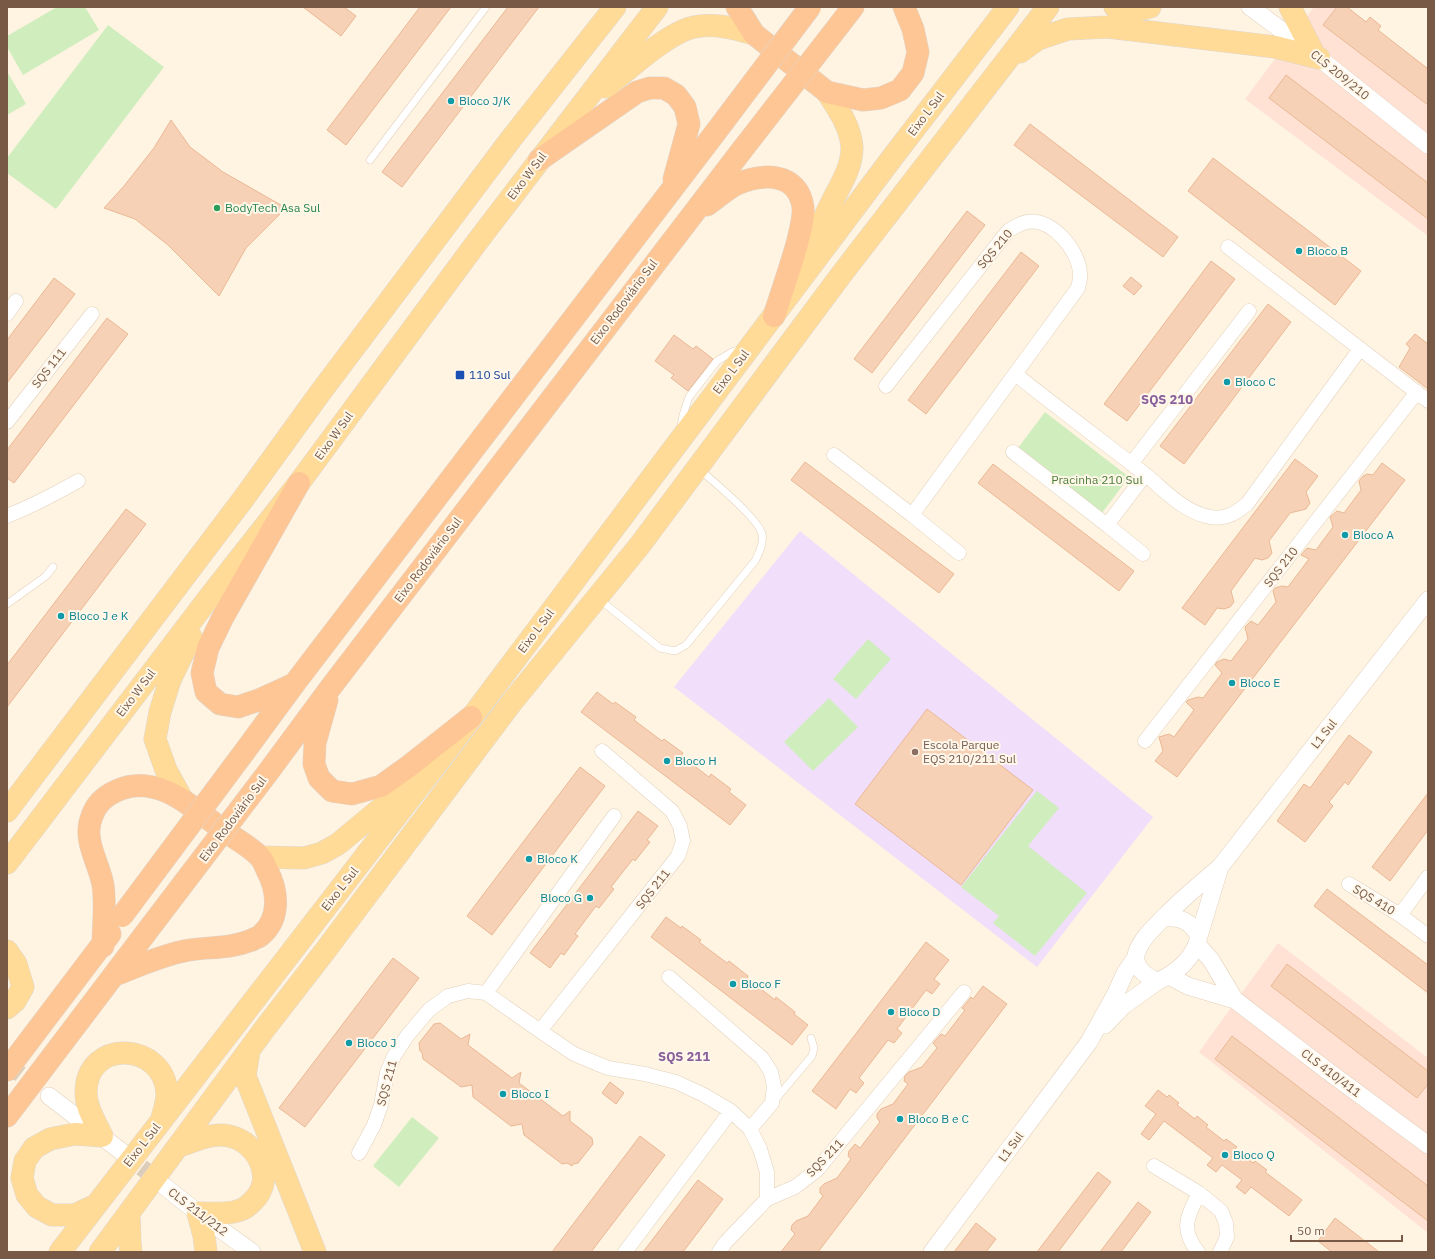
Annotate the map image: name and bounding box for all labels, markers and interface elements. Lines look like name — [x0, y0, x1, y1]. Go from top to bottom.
street label: CLS 209/210 — [1308, 46, 1373, 103]
street label: Eixo L Sul — [904, 89, 947, 139]
place label: Bloco J/K — [459, 93, 511, 108]
marker: Bloco J/K — [446, 96, 456, 106]
street label: Eixo W Sul — [504, 149, 549, 203]
place label: BodyTech Asa Sul — [225, 200, 320, 215]
marker: BodyTech Asa Sul — [212, 203, 222, 213]
street label: SQS 210 — [974, 226, 1015, 271]
place label: Bloco B — [1307, 243, 1348, 258]
marker: Bloco B — [1294, 246, 1304, 256]
street label: Eixo Rodoviário Sul — [587, 256, 660, 347]
street label: SQS 111 — [28, 345, 69, 391]
street label: Eixo L Sul — [709, 347, 752, 397]
place label: 110 Sul — [469, 367, 510, 382]
marker: 110 Sul — [454, 369, 466, 381]
place label: Bloco C — [1235, 374, 1276, 389]
marker: Bloco C — [1222, 377, 1232, 387]
district label: SQS 210 — [1141, 391, 1193, 408]
street label: Eixo W Sul — [311, 409, 356, 463]
park label: Pracinha 210 Sul — [1051, 472, 1143, 487]
street label: Eixo Rodoviário Sul — [391, 514, 464, 605]
place label: Bloco A — [1353, 527, 1394, 542]
marker: Bloco A — [1340, 530, 1350, 540]
street label: SQS 210 — [1260, 544, 1301, 590]
street label: Eixo L Sul — [514, 606, 557, 656]
place label: Bloco J e K — [69, 608, 129, 623]
marker: Bloco J e K — [56, 611, 66, 621]
street label: Eixo W Sul — [113, 666, 158, 720]
place label: Bloco E — [1240, 675, 1280, 690]
marker: Bloco E — [1227, 678, 1237, 688]
street label: L1 Sul — [1308, 716, 1340, 751]
place label: Escola Parque EQS 210/211 Sul — [923, 737, 1016, 766]
marker: Escola Parque EQS 210/211 Sul — [910, 747, 920, 757]
place label: Bloco H — [675, 753, 717, 768]
marker: Bloco H — [662, 756, 672, 766]
street label: Eixo Rodoviário Sul — [196, 773, 269, 864]
place label: Bloco K — [537, 851, 578, 866]
marker: Bloco K — [524, 854, 534, 864]
street label: Eixo L Sul — [318, 864, 361, 914]
street label: SQS 211 — [632, 866, 673, 912]
street label: SQS 410 — [1350, 881, 1398, 918]
place label: Bloco G — [540, 890, 582, 905]
marker: Bloco G — [585, 893, 595, 903]
place label: Bloco F — [741, 976, 781, 991]
marker: Bloco F — [728, 979, 738, 989]
place label: Bloco D — [899, 1004, 940, 1019]
marker: Bloco D — [886, 1007, 896, 1017]
place label: Bloco J — [357, 1035, 396, 1050]
marker: Bloco J — [344, 1038, 354, 1048]
street label: CLS 410/411 — [1298, 1045, 1364, 1100]
district label: SQS 211 — [658, 1048, 710, 1065]
street label: SQS 211 — [373, 1058, 400, 1107]
place label: Bloco I — [511, 1086, 549, 1101]
marker: Bloco I — [498, 1089, 508, 1099]
place label: Bloco B e C — [908, 1111, 969, 1126]
marker: Bloco B e C — [895, 1114, 905, 1124]
street label: Eixo L Sul — [120, 1120, 163, 1170]
street label: L1 Sul — [995, 1129, 1026, 1165]
street label: SQS 211 — [803, 1136, 846, 1180]
place label: Bloco Q — [1233, 1147, 1275, 1162]
marker: Bloco Q — [1220, 1150, 1230, 1160]
street label: CLS 211/212 — [165, 1184, 231, 1239]
scale bar — [1291, 1217, 1402, 1243]
text: 50 m — [1297, 1223, 1325, 1238]

